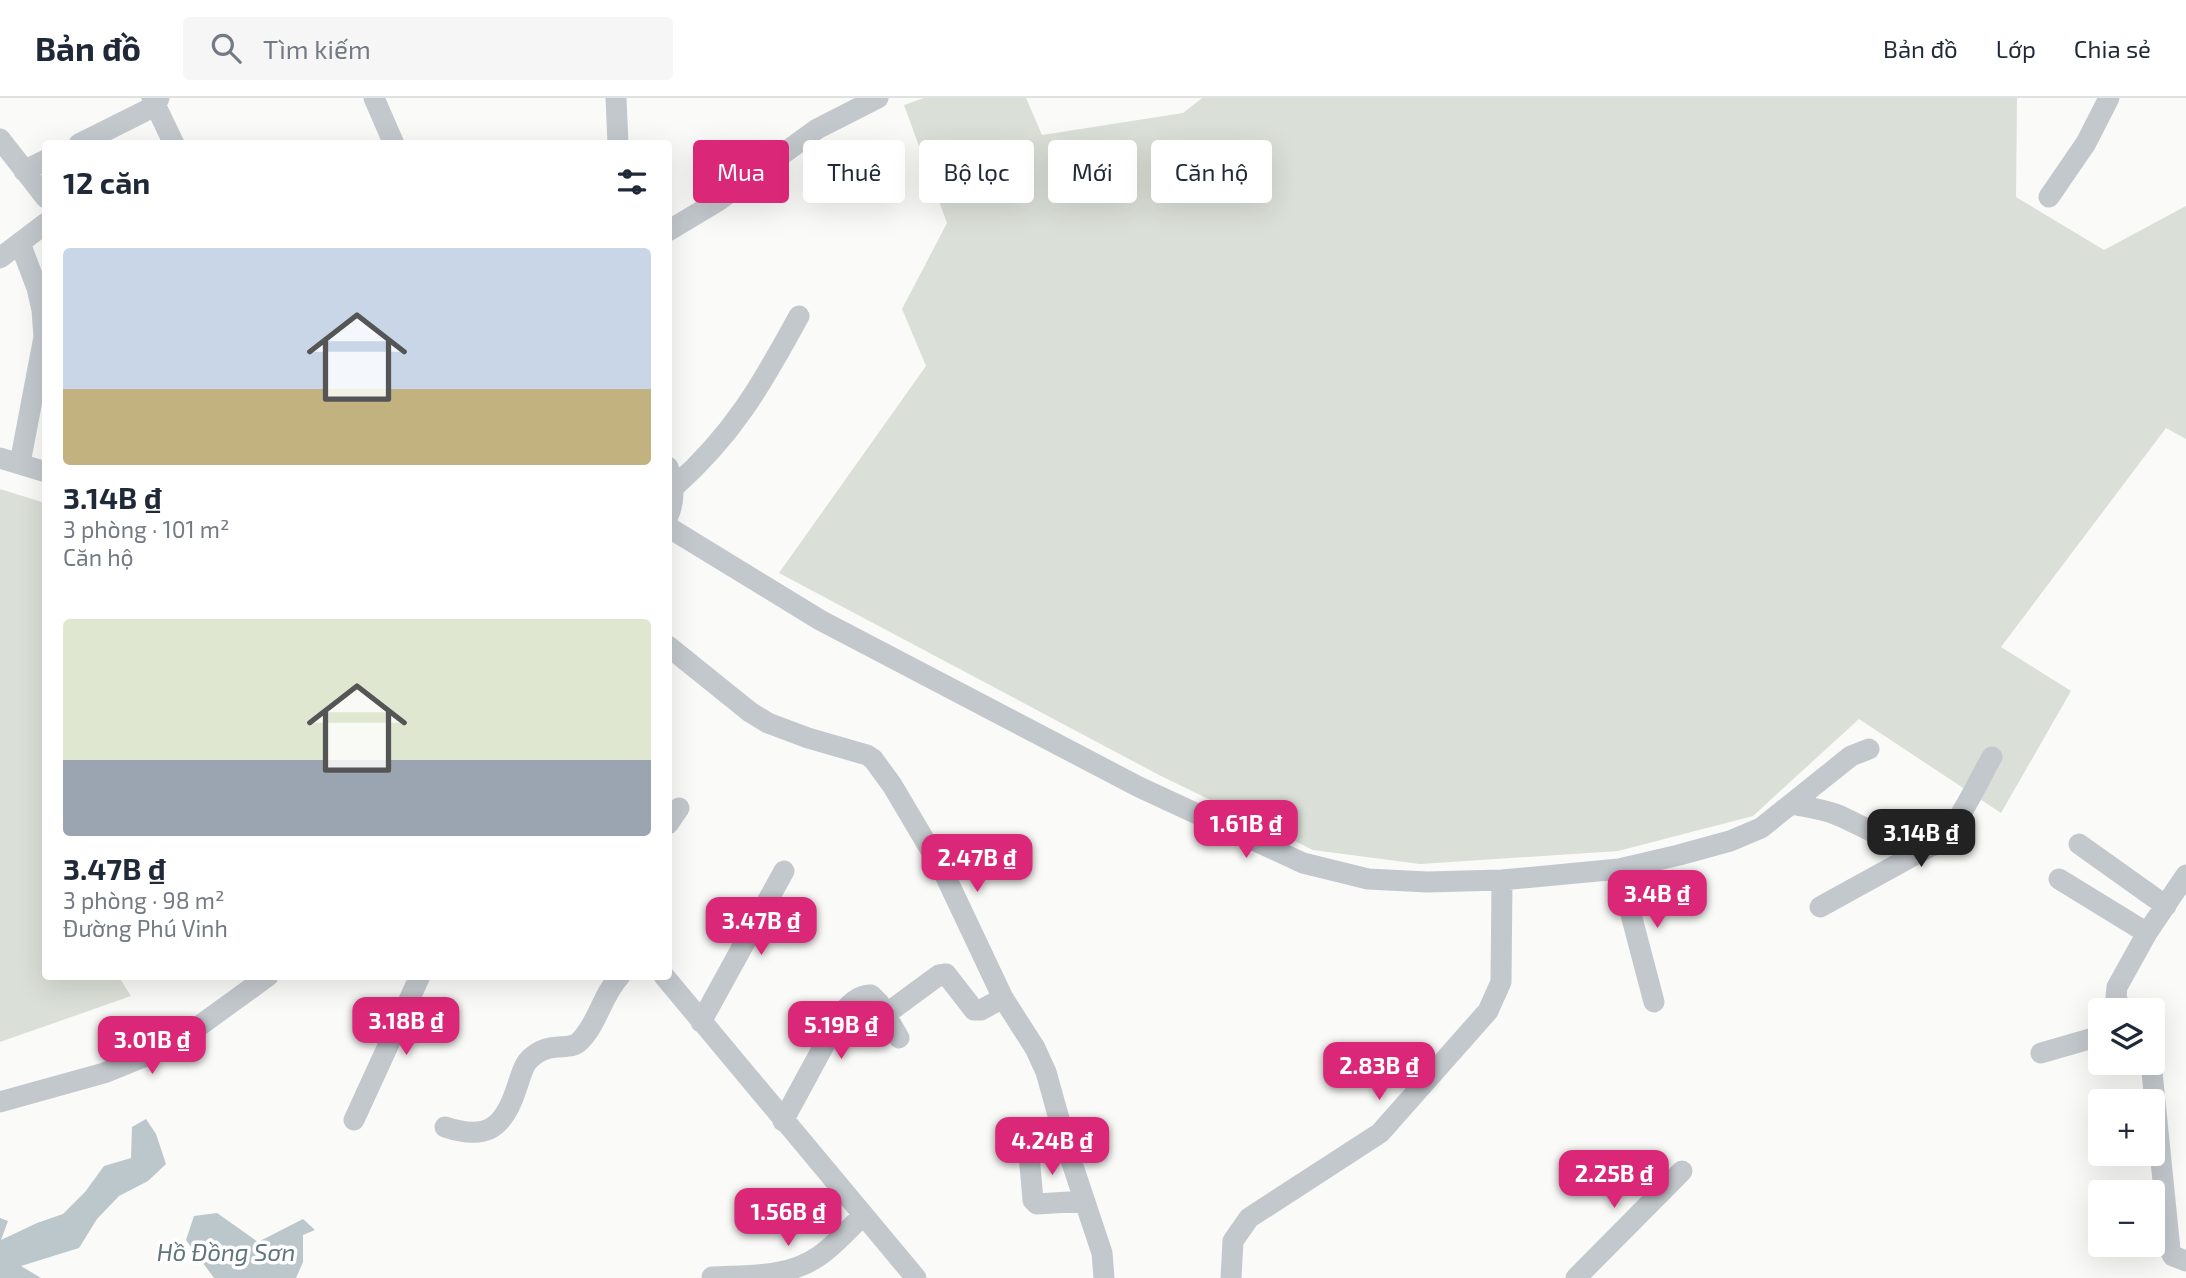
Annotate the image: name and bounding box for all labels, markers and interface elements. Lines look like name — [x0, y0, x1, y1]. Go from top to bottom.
search box — [183, 17, 673, 80]
text: Bản đồ — [35, 28, 141, 68]
icon: search — [207, 29, 245, 67]
text: Tìm kiếm — [263, 33, 371, 64]
text: Bản đồ — [1883, 34, 1958, 63]
text: Lớp — [1996, 34, 2036, 63]
text: Chia sẻ — [2074, 34, 2151, 63]
chip: Mua — [693, 140, 789, 203]
chip: Thuê — [803, 140, 905, 203]
chip: Bộ lọc — [919, 140, 1034, 203]
chip: Mới — [1048, 140, 1137, 203]
chip: Căn hộ — [1151, 140, 1272, 203]
icon: filters — [613, 163, 651, 201]
text: 12 căn — [63, 164, 150, 200]
icon: home — [294, 294, 420, 420]
text: 3.14B ₫ — [63, 479, 162, 515]
text: 3 phòng · 101 m² — [63, 515, 230, 543]
text: Căn hộ — [63, 543, 134, 571]
icon: home — [294, 665, 420, 791]
pin: 1.61B ₫ — [1181, 800, 1311, 860]
text: 1.61B ₫ — [1210, 809, 1282, 837]
pin: 3.14B ₫ — [1856, 810, 1986, 869]
text: 3.14B ₫ — [1883, 818, 1959, 846]
pin: 2.47B ₫ — [912, 834, 1042, 894]
text: 2.47B ₫ — [938, 843, 1017, 871]
text: 3.47B ₫ — [63, 850, 166, 886]
pin: 3.4B ₫ — [1600, 870, 1714, 930]
text: 3.4B ₫ — [1624, 879, 1690, 907]
text: 3 phòng · 98 m² — [63, 886, 224, 914]
pin: 3.47B ₫ — [696, 898, 826, 957]
text: 3.47B ₫ — [722, 906, 800, 934]
text: Đường Phú Vinh — [63, 914, 228, 942]
pin: 3.18B ₫ — [341, 998, 471, 1057]
map controls — [2088, 998, 2165, 1257]
button: layers — [2088, 998, 2165, 1075]
pin: 5.19B ₫ — [776, 1002, 906, 1061]
text: 3.18B ₫ — [368, 1006, 444, 1034]
text: 5.19B ₫ — [804, 1010, 878, 1038]
pin: 3.01B ₫ — [87, 1016, 217, 1076]
text: 3.01B ₫ — [114, 1025, 190, 1053]
pin: 2.83B ₫ — [1314, 1042, 1444, 1102]
text: 2.83B ₫ — [1339, 1051, 1419, 1079]
button: + — [2088, 1089, 2165, 1166]
pin: 4.24B ₫ — [987, 1118, 1117, 1177]
text: 4.24B ₫ — [1011, 1126, 1093, 1154]
pin: 2.25B ₫ — [1549, 1150, 1679, 1210]
text: 2.25B ₫ — [1575, 1159, 1653, 1187]
button: − — [2088, 1180, 2165, 1257]
pin: 1.56B ₫ — [723, 1188, 853, 1248]
text: 1.56B ₫ — [750, 1197, 826, 1225]
water label: Hồ Đồng Sơn — [157, 1237, 295, 1266]

